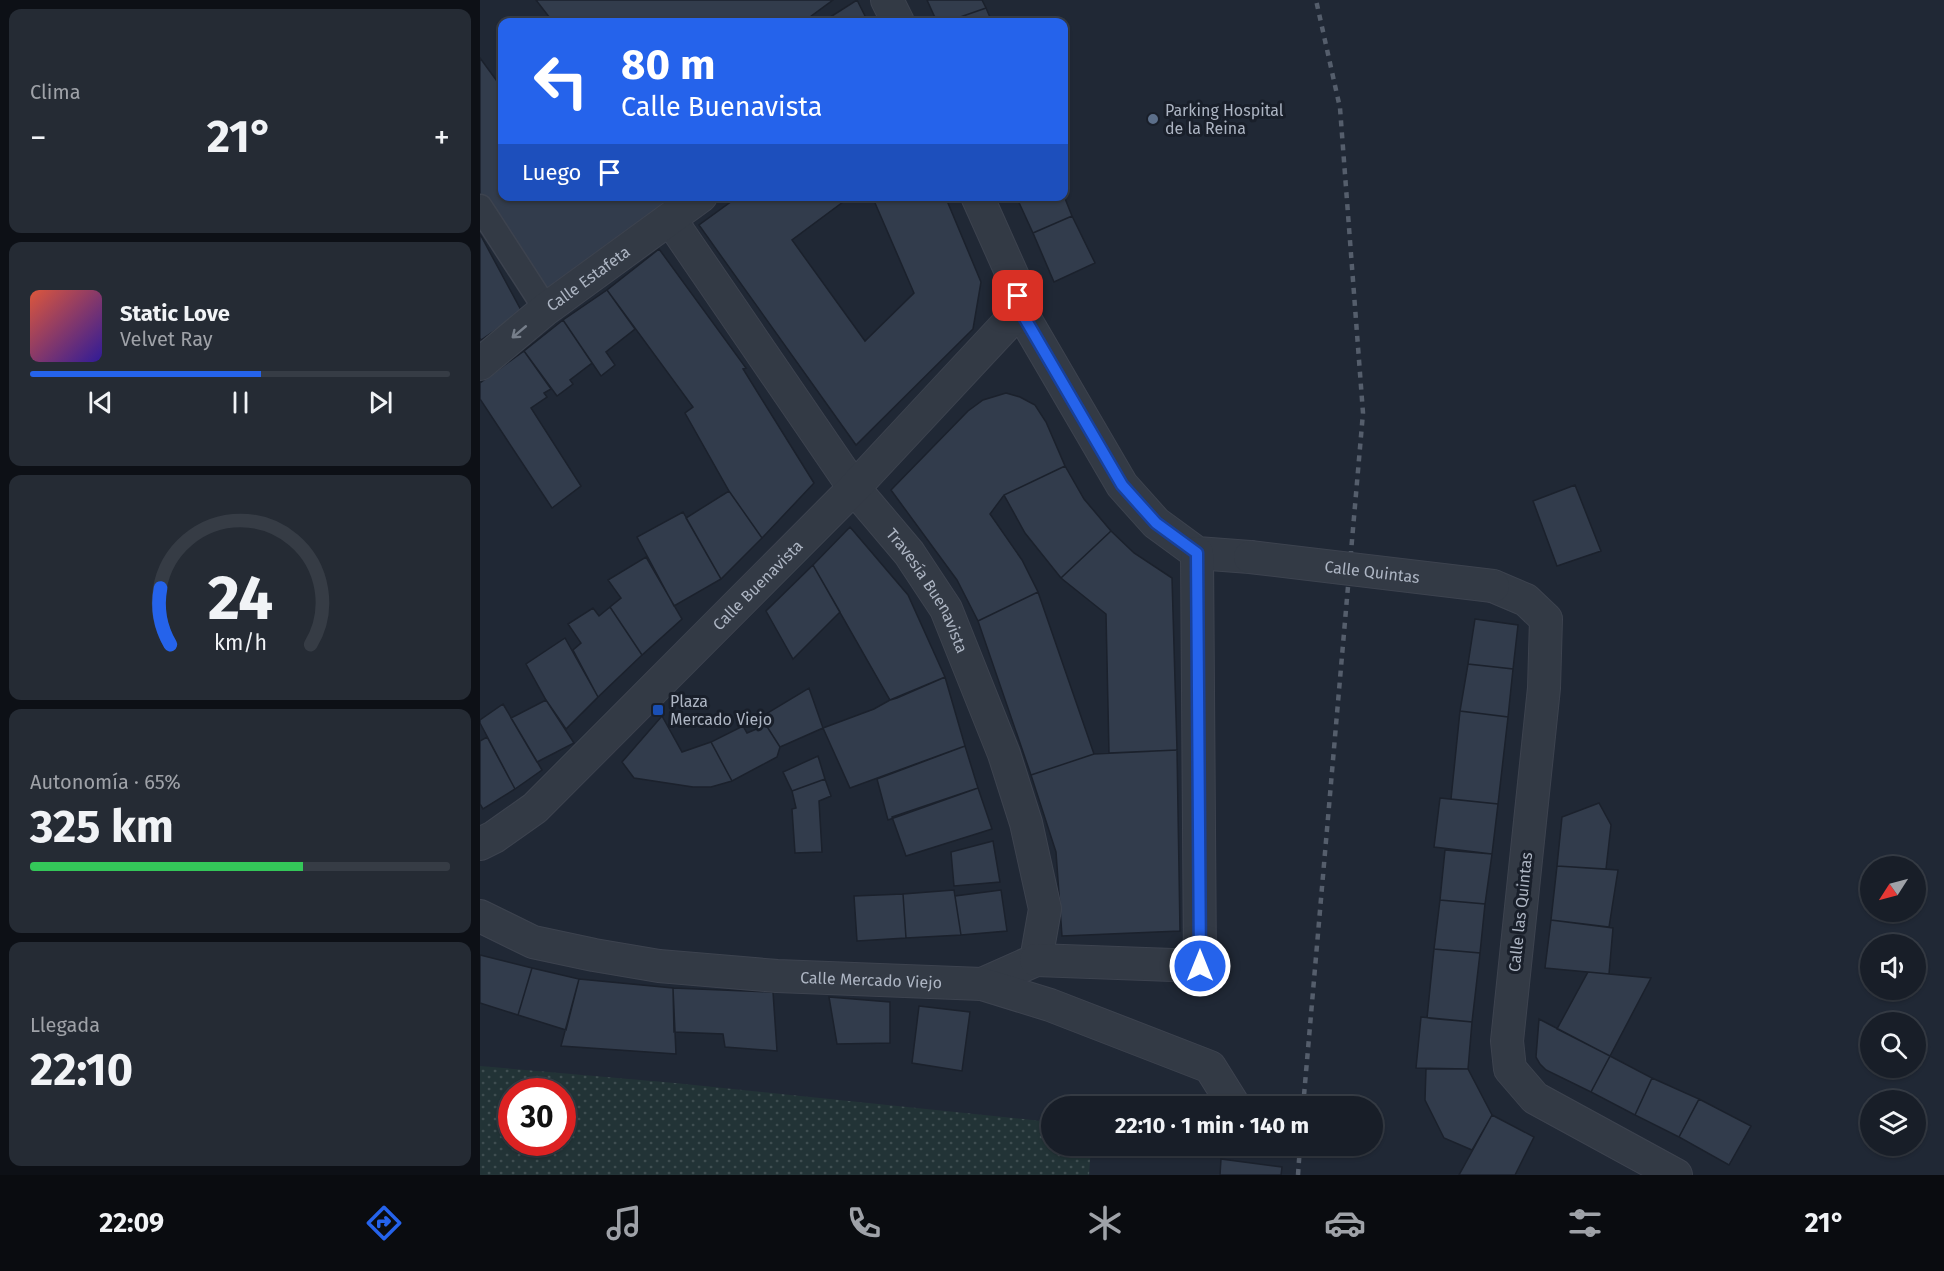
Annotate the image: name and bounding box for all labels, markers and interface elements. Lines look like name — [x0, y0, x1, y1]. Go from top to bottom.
text: 80 m — [621, 40, 715, 90]
icon: left — [522, 42, 600, 120]
text: Clima — [30, 80, 81, 104]
text: Calle Buenavista — [621, 91, 823, 123]
place label: Parking Hospital de la Reina — [1165, 101, 1284, 138]
text: 21° — [207, 110, 273, 164]
marker: Parking Hospital de la Reina — [1146, 112, 1160, 126]
text: − — [30, 118, 47, 158]
text: + — [434, 118, 450, 158]
icon: arrive — [593, 156, 626, 189]
text: Luego — [522, 159, 581, 186]
street label: Calle Estafeta — [543, 242, 634, 315]
pin — [992, 270, 1043, 321]
icon: arrive — [1001, 279, 1034, 312]
text: Static Love — [120, 300, 230, 327]
one-way arrow — [512, 325, 527, 339]
text: Velvet Ray — [120, 327, 213, 351]
icon: previous — [84, 386, 117, 419]
icon: pause — [224, 386, 257, 419]
icon: next — [364, 386, 397, 419]
street label: Travesía Buenavista — [882, 525, 972, 656]
street label: Calle Buenavista — [709, 536, 807, 634]
street label: Calle Quintas — [1323, 557, 1421, 587]
text: 24 — [207, 561, 273, 636]
text: km/h — [213, 630, 267, 656]
place label: Plaza Mercado Viejo — [670, 692, 772, 729]
marker: Plaza Mercado Viejo — [651, 703, 665, 717]
text: Autonomía · 65% — [30, 770, 181, 794]
text: 325 km — [30, 800, 174, 854]
street label: Calle las Quintas — [1505, 851, 1536, 973]
north arrow — [1860, 856, 1926, 922]
map controls — [1860, 856, 1926, 1156]
position arrow — [1168, 934, 1232, 998]
button: sound — [1860, 934, 1926, 1000]
street label: Calle Mercado Viejo — [800, 968, 942, 992]
button: search — [1860, 1012, 1926, 1078]
text: Llegada — [30, 1013, 100, 1037]
text: 22:10 — [30, 1043, 133, 1097]
speed limit sign: 30 — [498, 1078, 576, 1156]
button: layers — [1860, 1090, 1926, 1156]
text: 22:10 · 1 min · 140 m — [1115, 1112, 1309, 1139]
icon: directions — [363, 1202, 405, 1244]
icon: music — [603, 1202, 645, 1244]
icon: phone — [843, 1202, 885, 1244]
icon: climate — [1084, 1202, 1126, 1244]
icon: car — [1324, 1202, 1366, 1244]
icon: filters — [1564, 1202, 1606, 1244]
text: 22:09 — [99, 1207, 164, 1239]
text: 21° — [1805, 1207, 1845, 1239]

